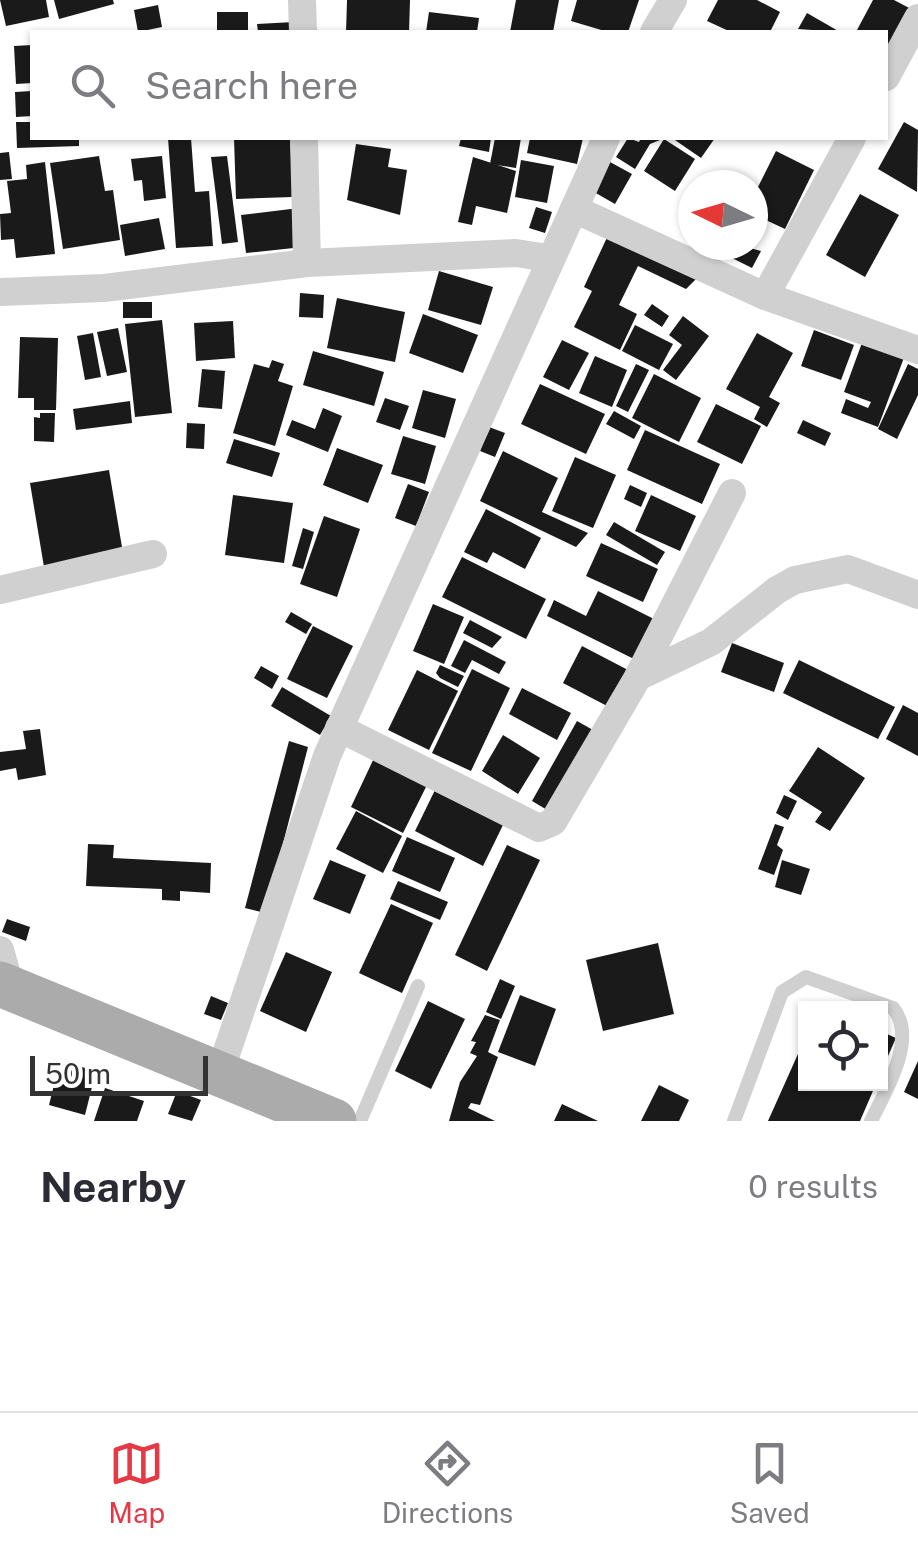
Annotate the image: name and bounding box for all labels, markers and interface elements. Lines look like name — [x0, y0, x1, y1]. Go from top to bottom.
search box — [30, 30, 888, 140]
icon: search — [65, 58, 120, 113]
text: Search here — [145, 63, 358, 108]
north arrow — [678, 170, 768, 260]
map controls — [798, 1001, 888, 1091]
button: locate — [798, 1001, 888, 1091]
scale bar — [30, 1051, 208, 1096]
text: 50 m — [45, 1057, 111, 1090]
text: Nearby — [40, 1162, 186, 1211]
text: 0 results — [748, 1168, 878, 1205]
tab: Map — [108, 1436, 165, 1529]
tab: Directions — [382, 1436, 513, 1529]
tab: Saved — [730, 1436, 810, 1529]

